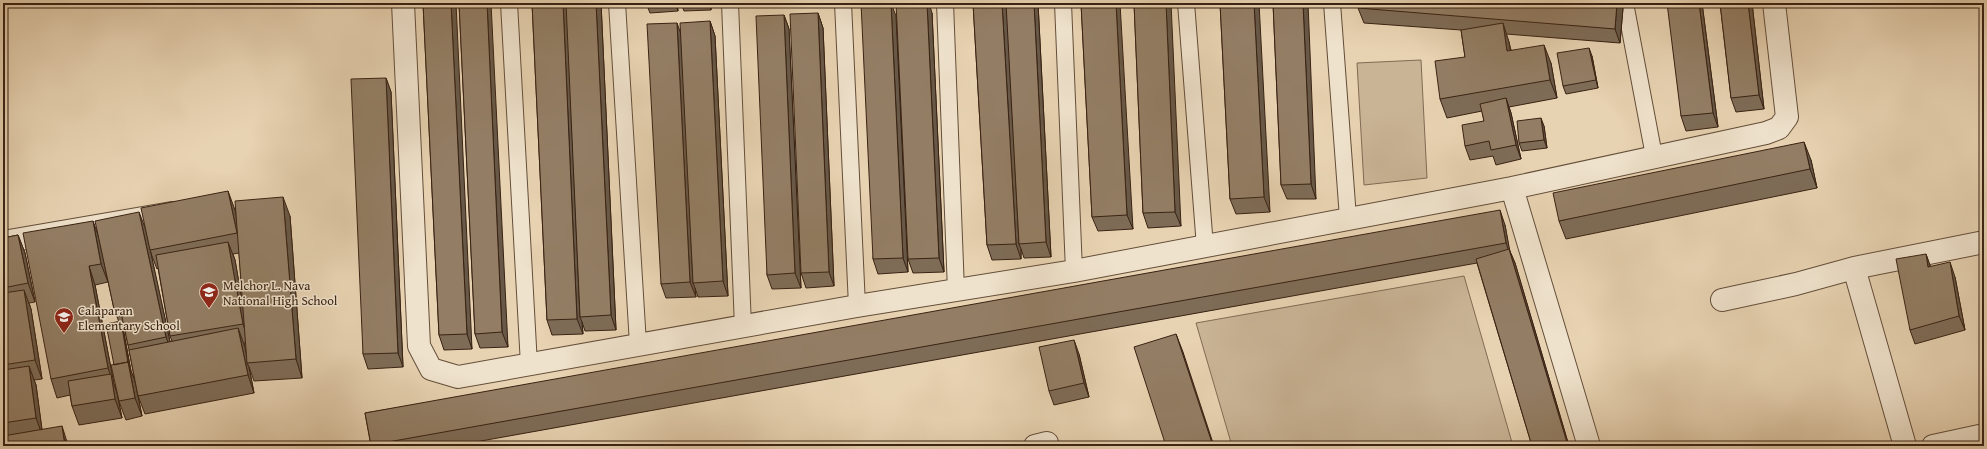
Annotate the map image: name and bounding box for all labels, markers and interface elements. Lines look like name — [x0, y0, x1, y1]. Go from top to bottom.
place label: Melchor L. Nava National High School — [223, 276, 338, 310]
school or university icon: Melchor L. Nava National High School — [198, 281, 220, 309]
place label: Calaparan Elementary School — [78, 301, 180, 335]
school or university icon: Calaparan Elementary School — [53, 306, 75, 334]

